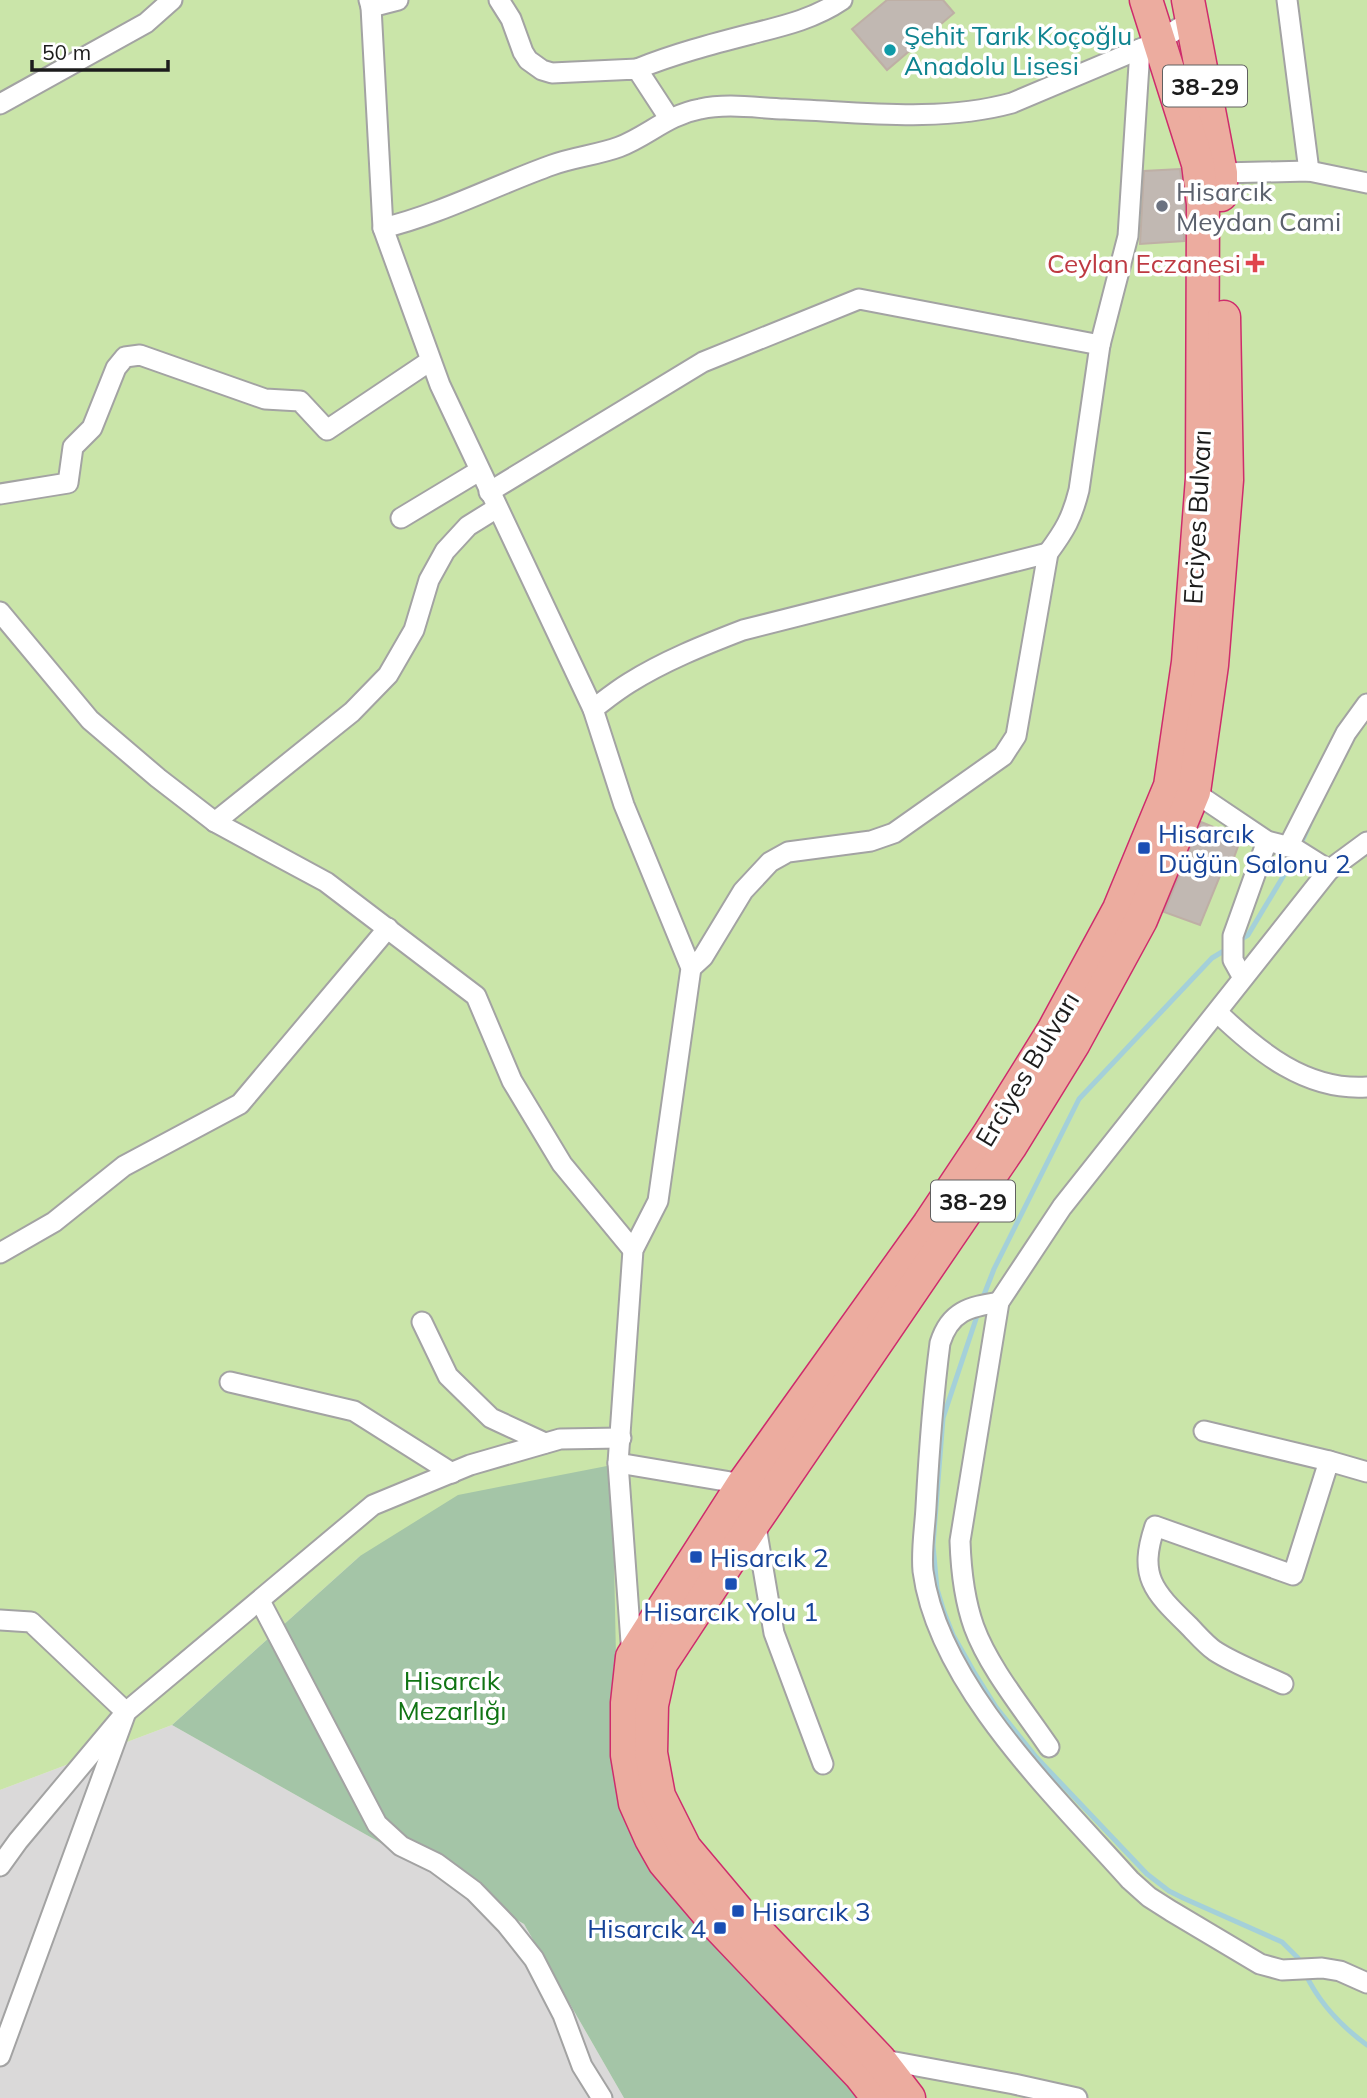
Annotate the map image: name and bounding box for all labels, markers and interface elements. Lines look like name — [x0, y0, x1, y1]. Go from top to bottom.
place label: Şehit Tarık Koçoğlu Anadolu Lisesi — [904, 19, 1132, 82]
scale bar — [32, 28, 168, 72]
text: 50 m — [42, 39, 91, 65]
marker: Şehit Tarık Koçoğlu Anadolu Lisesi — [882, 42, 898, 58]
road number: 38-29 — [1163, 66, 1247, 106]
place label: Hisarcık Meydan Cami — [1176, 175, 1341, 238]
marker: Hisarcık Meydan Cami — [1154, 198, 1170, 214]
place label: Ceylan Eczanesi — [1047, 247, 1241, 280]
marker: Ceylan Eczanesi — [1247, 255, 1263, 271]
street label: Erciyes Bulvarı — [1176, 429, 1218, 605]
place label: Hisarcık Düğün Salonu 2 — [1158, 817, 1351, 880]
marker: Hisarcık Düğün Salonu 2 — [1136, 840, 1152, 856]
street label: Erciyes Bulvarı — [968, 986, 1086, 1152]
road number: 38-29 — [931, 1181, 1015, 1222]
place label: Hisarcık 2 — [710, 1541, 829, 1574]
marker: Hisarcık 2 — [688, 1549, 704, 1565]
marker: Hisarcık Yolu 1 — [723, 1576, 739, 1592]
place label: Hisarcık Yolu 1 — [643, 1595, 819, 1628]
park label: Hisarcık Mezarlığı — [397, 1664, 507, 1727]
place label: Hisarcık 3 — [752, 1895, 871, 1928]
marker: Hisarcık 3 — [730, 1903, 746, 1919]
place label: Hisarcık 4 — [587, 1912, 706, 1945]
marker: Hisarcık 4 — [712, 1920, 728, 1936]

